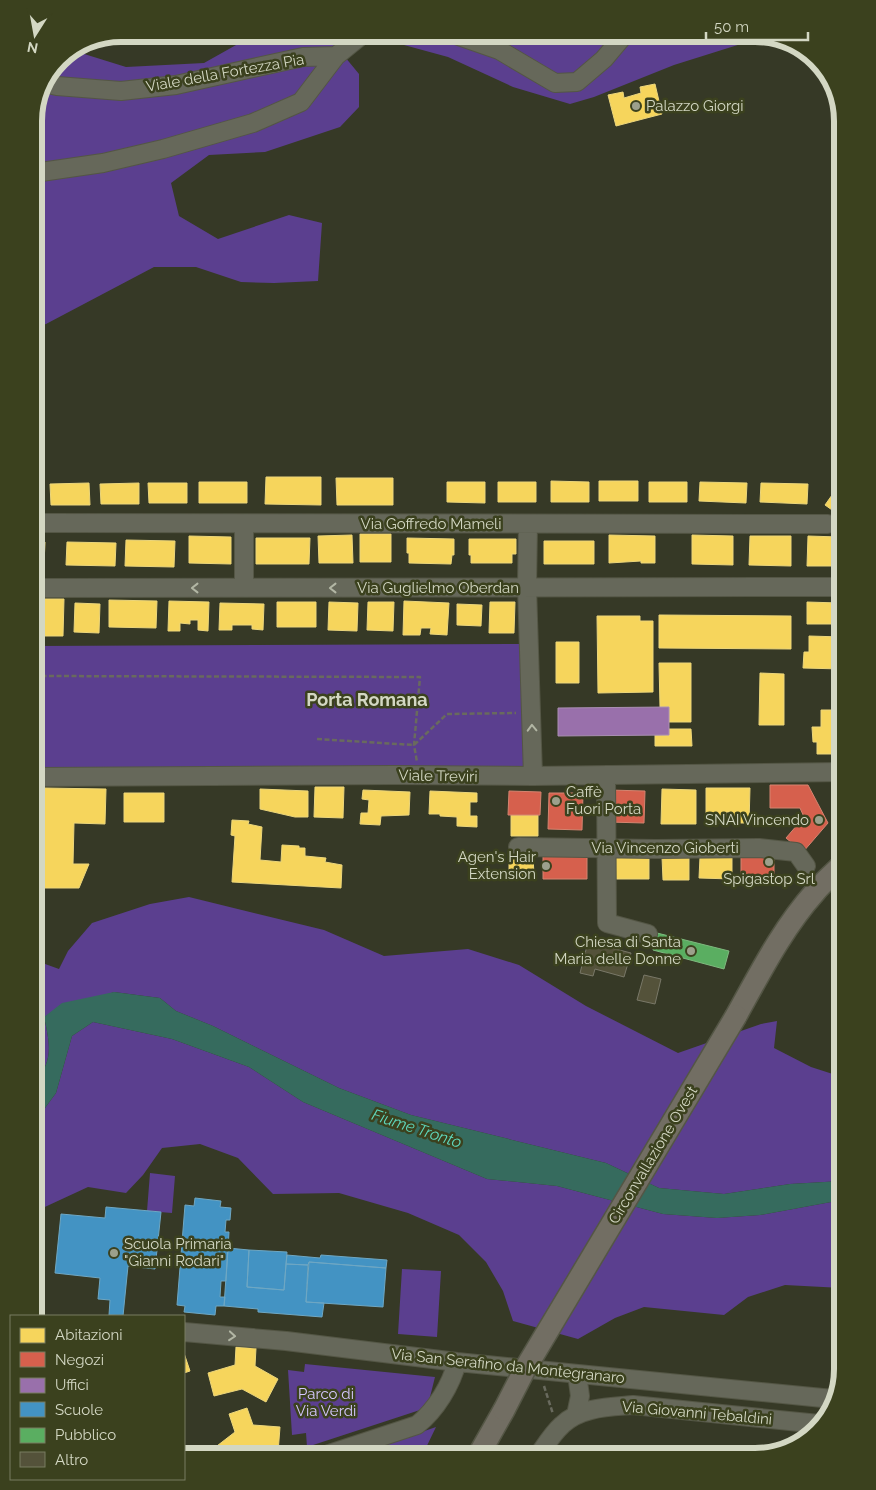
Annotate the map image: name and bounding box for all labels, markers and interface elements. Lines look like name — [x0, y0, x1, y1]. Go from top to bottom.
north arrow — [10, 10, 60, 60]
scale bar — [706, 10, 808, 42]
text: 50 m — [714, 18, 749, 36]
text: N — [26, 39, 39, 57]
street label: Viale della Fortezza Pia — [144, 50, 306, 96]
place label: Palazzo Giorgi — [646, 97, 744, 115]
marker: Palazzo Giorgi — [630, 100, 642, 112]
street label: Via Goffredo Mameli — [361, 515, 501, 533]
street label: Via Guglielmo Oberdan — [357, 579, 519, 597]
one-way arrow — [191, 583, 199, 593]
one-way arrow — [329, 583, 336, 593]
district label: Porta Romana — [306, 689, 428, 710]
one-way arrow — [526, 723, 537, 731]
street label: Viale Treviri — [398, 766, 478, 786]
place label: Caffè Fuori Porta — [566, 783, 641, 818]
marker: Caffè Fuori Porta — [550, 795, 562, 807]
place label: SNAI Vincendo — [705, 811, 809, 829]
marker: SNAI Vincendo — [813, 814, 825, 826]
street label: Via Vincenzo Gioberti — [591, 839, 739, 857]
place label: Agen's Hair Extension — [458, 848, 537, 883]
marker: Spigastop Srl — [763, 856, 775, 868]
marker: Agen's Hair Extension — [540, 860, 552, 872]
place label: Spigastop Srl — [723, 870, 816, 888]
place label: Chiesa di Santa Maria delle Donne — [554, 933, 681, 968]
marker: Chiesa di Santa Maria delle Donne — [685, 945, 697, 957]
street label: Circonvallazione Ovest — [605, 1083, 701, 1227]
water label: Fiume Tronto — [370, 1105, 464, 1152]
place label: Scuola Primaria "Gianni Rodari" — [124, 1235, 232, 1270]
marker: Scuola Primaria "Gianni Rodari" — [108, 1247, 120, 1259]
legend — [10, 1315, 185, 1480]
text: Abitazioni — [55, 1326, 122, 1344]
one-way arrow — [229, 1331, 237, 1342]
street label: Via San Serafino da Montegranaro — [390, 1345, 626, 1387]
text: Negozi — [55, 1351, 104, 1369]
text: Uffici — [55, 1376, 89, 1394]
park label: Parco di Via Verdi — [296, 1385, 356, 1420]
street label: Via Giovanni Tebaldini — [621, 1397, 773, 1429]
text: Scuole — [55, 1401, 103, 1419]
text: Pubblico — [55, 1426, 116, 1444]
text: Altro — [55, 1451, 88, 1469]

